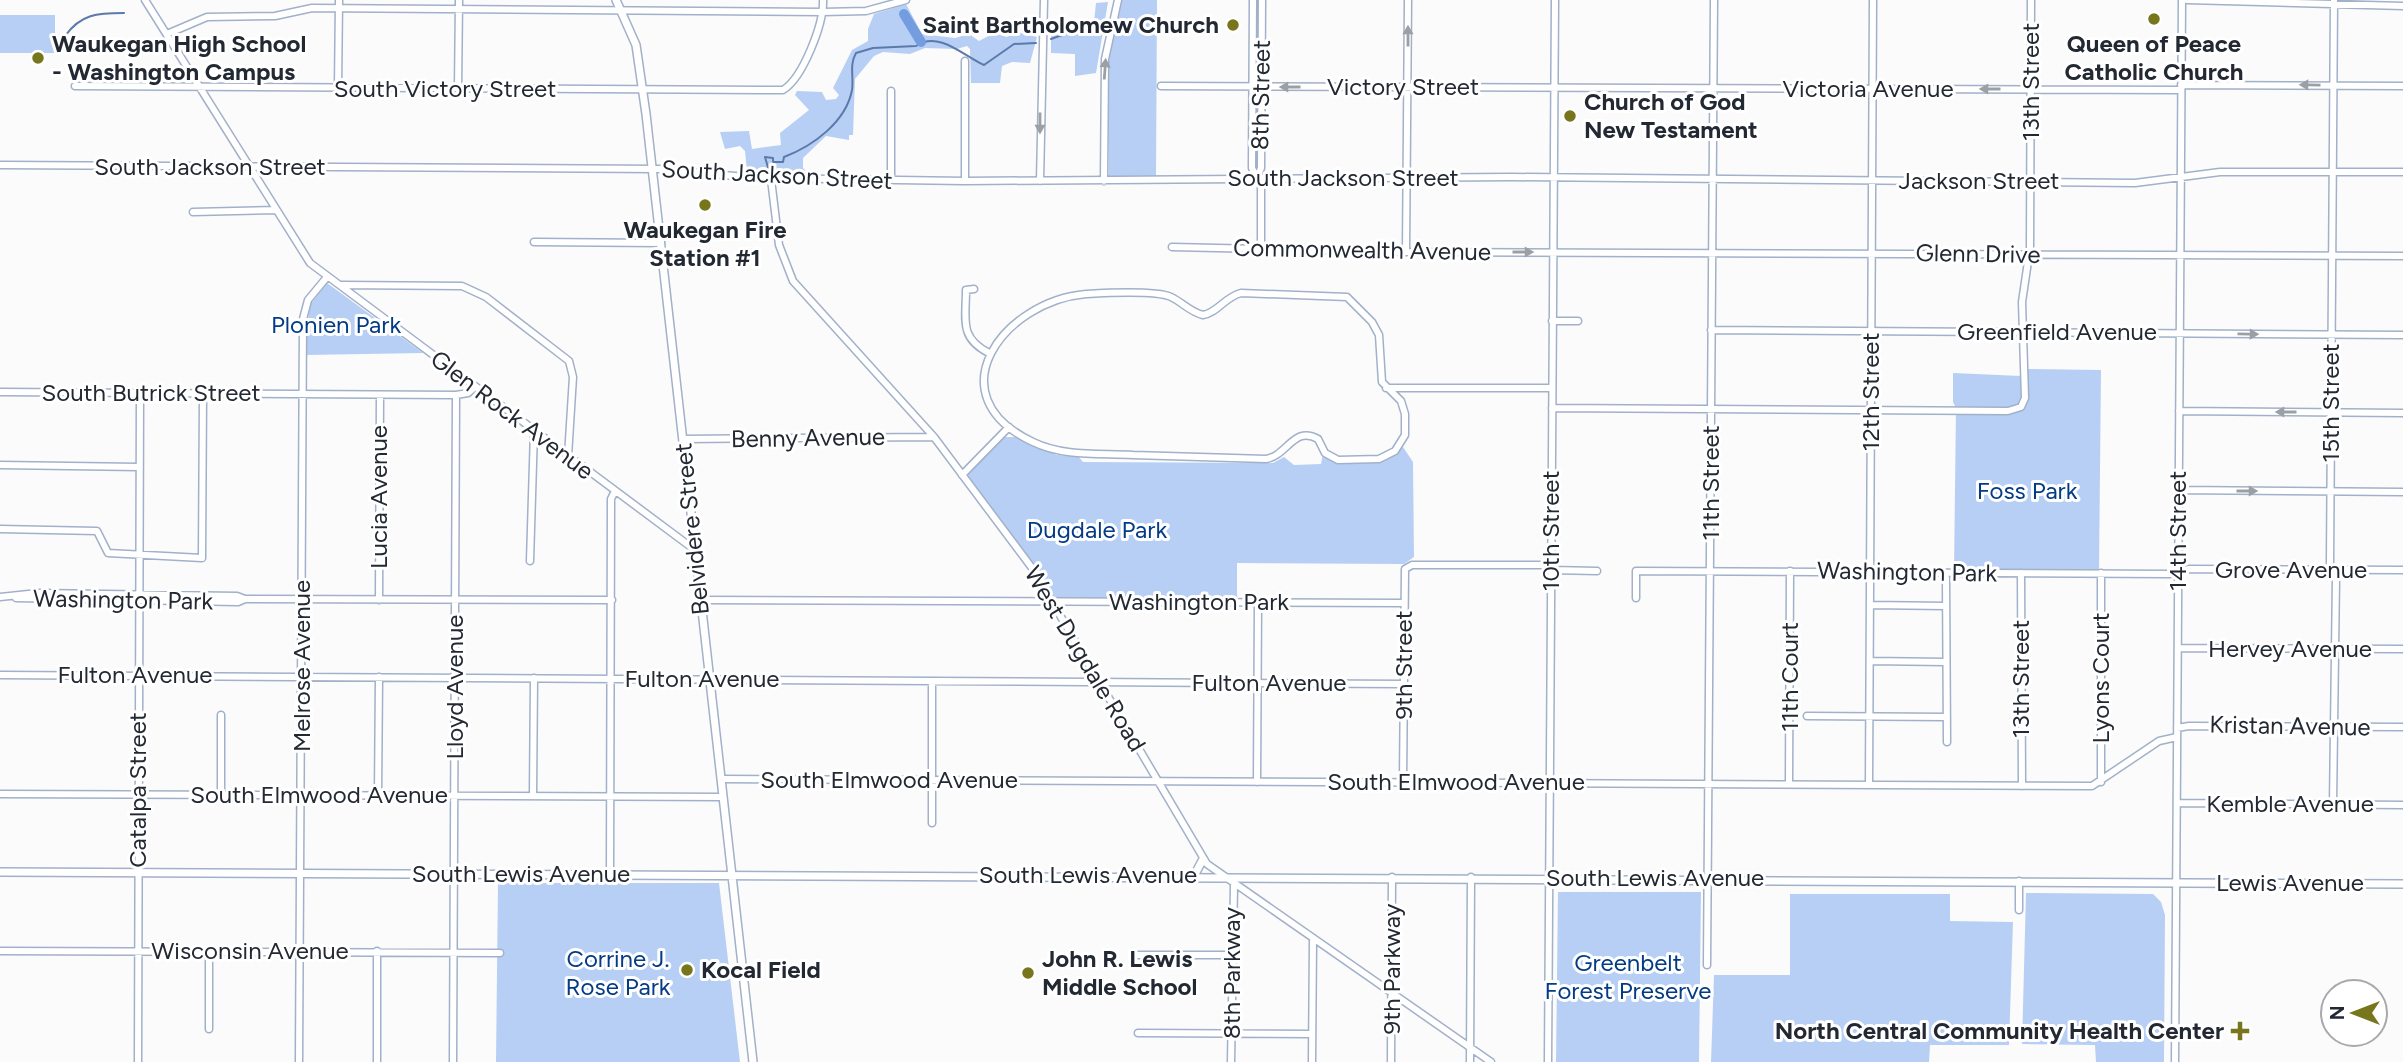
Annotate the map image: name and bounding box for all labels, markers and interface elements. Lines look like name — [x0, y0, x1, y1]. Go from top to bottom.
place label: Saint Bartholomew Church — [923, 10, 1219, 39]
marker: Queen of Peace Catholic Church — [2146, 11, 2162, 27]
marker: Saint Bartholomew Church — [1225, 17, 1241, 33]
street label: 13th Street — [2016, 23, 2045, 141]
one-way arrow — [1402, 25, 1414, 47]
place label: Waukegan High School - Washington Campus — [52, 29, 306, 86]
place label: Queen of Peace Catholic Church — [2064, 29, 2244, 86]
street label: 8th Street — [1245, 40, 1276, 150]
marker: Waukegan High School - Washington Campus — [30, 50, 46, 66]
one-way arrow — [1100, 58, 1111, 80]
street label: Victory Street — [1327, 72, 1479, 101]
street label: South Victory Street — [334, 74, 556, 103]
street label: Victoria Avenue — [1782, 74, 1954, 103]
one-way arrow — [2299, 79, 2321, 91]
one-way arrow — [1279, 81, 1301, 93]
one-way arrow — [1979, 84, 2001, 95]
place label: Church of God New Testament — [1584, 87, 1758, 144]
marker: Church of God New Testament — [1562, 108, 1578, 124]
one-way arrow — [1034, 113, 1046, 135]
street label: South Jackson Street — [94, 152, 326, 181]
street label: South Jackson Street — [661, 154, 893, 195]
street label: South Jackson Street — [1227, 163, 1459, 192]
street label: Jackson Street — [1899, 166, 2059, 195]
marker: Waukegan Fire Station #1 — [697, 197, 713, 213]
place label: Waukegan Fire Station #1 — [623, 215, 787, 272]
street label: Commonwealth Avenue — [1233, 233, 1491, 266]
street label: Glenn Drive — [1915, 238, 2041, 269]
one-way arrow — [1513, 246, 1535, 258]
park label: Plonien Park — [271, 310, 401, 339]
street label: Greenfield Avenue — [1957, 317, 2157, 346]
one-way arrow — [2237, 328, 2259, 340]
street label: 12th Street — [1856, 333, 1885, 451]
street label: 15th Street — [2316, 343, 2345, 463]
street label: Glen Rock Avenue — [425, 344, 600, 485]
street label: South Butrick Street — [42, 378, 261, 407]
one-way arrow — [2275, 407, 2297, 418]
street label: Benny Avenue — [731, 422, 885, 453]
street label: Lucia Avenue — [364, 425, 393, 569]
street label: 11th Street — [1696, 425, 1725, 541]
street label: Belvidere Street — [668, 442, 715, 616]
street label: 10th Street — [1536, 471, 1565, 591]
street label: 14th Street — [2163, 471, 2192, 591]
park label: Foss Park — [1977, 476, 2078, 505]
one-way arrow — [2236, 485, 2258, 496]
park label: Dugdale Park — [1027, 515, 1167, 544]
street label: Washington Park — [1817, 555, 1998, 588]
street label: Grove Avenue — [2215, 555, 2367, 584]
street label: West Dugdale Road — [1019, 561, 1152, 757]
street label: Melrose Avenue — [287, 580, 316, 752]
street label: Washington Park — [33, 583, 214, 616]
street label: Washington Park — [1109, 587, 1289, 616]
street label: 9th Street — [1389, 610, 1418, 720]
street label: Lyons Court — [2086, 613, 2115, 743]
street label: Lloyd Avenue — [440, 615, 469, 759]
street label: 13th Street — [2006, 620, 2035, 738]
street label: 11th Court — [1775, 622, 1804, 732]
street label: Hervey Avenue — [2208, 634, 2372, 663]
street label: Fulton Avenue — [58, 660, 212, 689]
street label: Fulton Avenue — [625, 664, 779, 693]
street label: Fulton Avenue — [1192, 668, 1346, 697]
street label: Kristan Avenue — [2209, 710, 2371, 741]
street label: Catalpa Street — [123, 712, 152, 868]
street label: South Elmwood Avenue — [760, 765, 1018, 794]
street label: South Elmwood Avenue — [1327, 767, 1585, 796]
street label: South Elmwood Avenue — [190, 780, 448, 809]
street label: Kemble Avenue — [2206, 789, 2374, 818]
street label: South Lewis Avenue — [412, 859, 630, 888]
street label: South Lewis Avenue — [979, 860, 1197, 889]
street label: South Lewis Avenue — [1546, 863, 1764, 892]
street label: Lewis Avenue — [2216, 868, 2364, 897]
street label: 9th Parkway — [1377, 903, 1406, 1034]
street label: 8th Parkway — [1217, 907, 1246, 1039]
street label: Wisconsin Avenue — [151, 936, 349, 965]
park label: Corrine J. Rose Park — [566, 944, 671, 1001]
place label: John R. Lewis Middle School — [1042, 944, 1197, 1001]
park label: Greenbelt Forest Preserve — [1545, 948, 1711, 1005]
place label: Kocal Field — [701, 955, 821, 984]
marker: Kocal Field — [679, 962, 695, 978]
marker: John R. Lewis Middle School — [1020, 965, 1036, 981]
north arrow — [2319, 978, 2389, 1048]
text: N — [2326, 1006, 2349, 1020]
place label: North Central Community Health Center — [1775, 1016, 2224, 1045]
marker: North Central Community Health Center — [2230, 1021, 2250, 1041]

